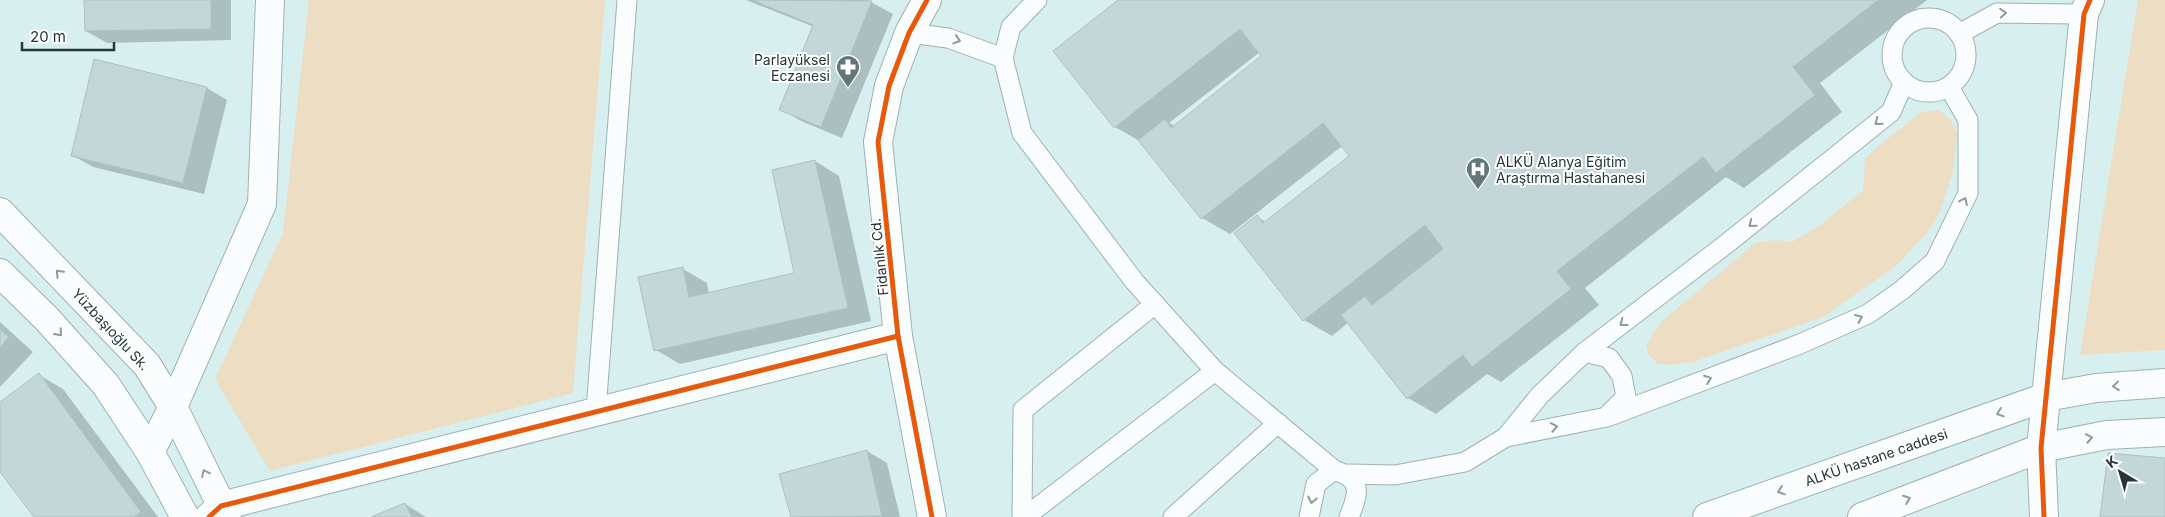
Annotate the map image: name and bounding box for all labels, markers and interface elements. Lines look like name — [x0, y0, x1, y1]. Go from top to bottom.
one-way arrow — [1999, 8, 2007, 19]
scale bar — [22, 20, 115, 52]
text: 20 m — [30, 27, 66, 46]
one-way arrow — [952, 35, 961, 45]
place label: Parlayüksel Eczanesi — [754, 51, 830, 84]
pharmacy icon: Parlayüksel Eczanesi — [835, 54, 861, 88]
one-way arrow — [1875, 116, 1884, 125]
place label: ALKÜ Alanya Eğitim Araştırma Hastahanesi — [1496, 153, 1645, 186]
hospital icon: ALKÜ Alanya Eğitim Araştırma Hastahanesi — [1465, 156, 1491, 190]
one-way arrow — [1958, 197, 1968, 206]
street label: Fidanlık Cd. — [866, 218, 892, 296]
one-way arrow — [1748, 218, 1757, 227]
one-way arrow — [56, 270, 65, 279]
street label: Yüzbaşıoğlu Sk. — [69, 285, 153, 373]
one-way arrow — [1854, 314, 1863, 324]
one-way arrow — [1619, 317, 1629, 326]
one-way arrow — [53, 327, 62, 336]
one-way arrow — [1703, 375, 1712, 385]
one-way arrow — [2112, 381, 2120, 392]
one-way arrow — [1997, 407, 2005, 417]
one-way arrow — [1549, 423, 1558, 433]
street label: ALKÜ hastane caddesi — [1802, 425, 1950, 489]
one-way arrow — [2085, 434, 2093, 444]
north arrow — [2095, 447, 2145, 497]
text: K — [2102, 452, 2121, 471]
one-way arrow — [201, 469, 212, 478]
one-way arrow — [1777, 485, 1786, 495]
one-way arrow — [1307, 495, 1318, 504]
one-way arrow — [1902, 495, 1911, 506]

